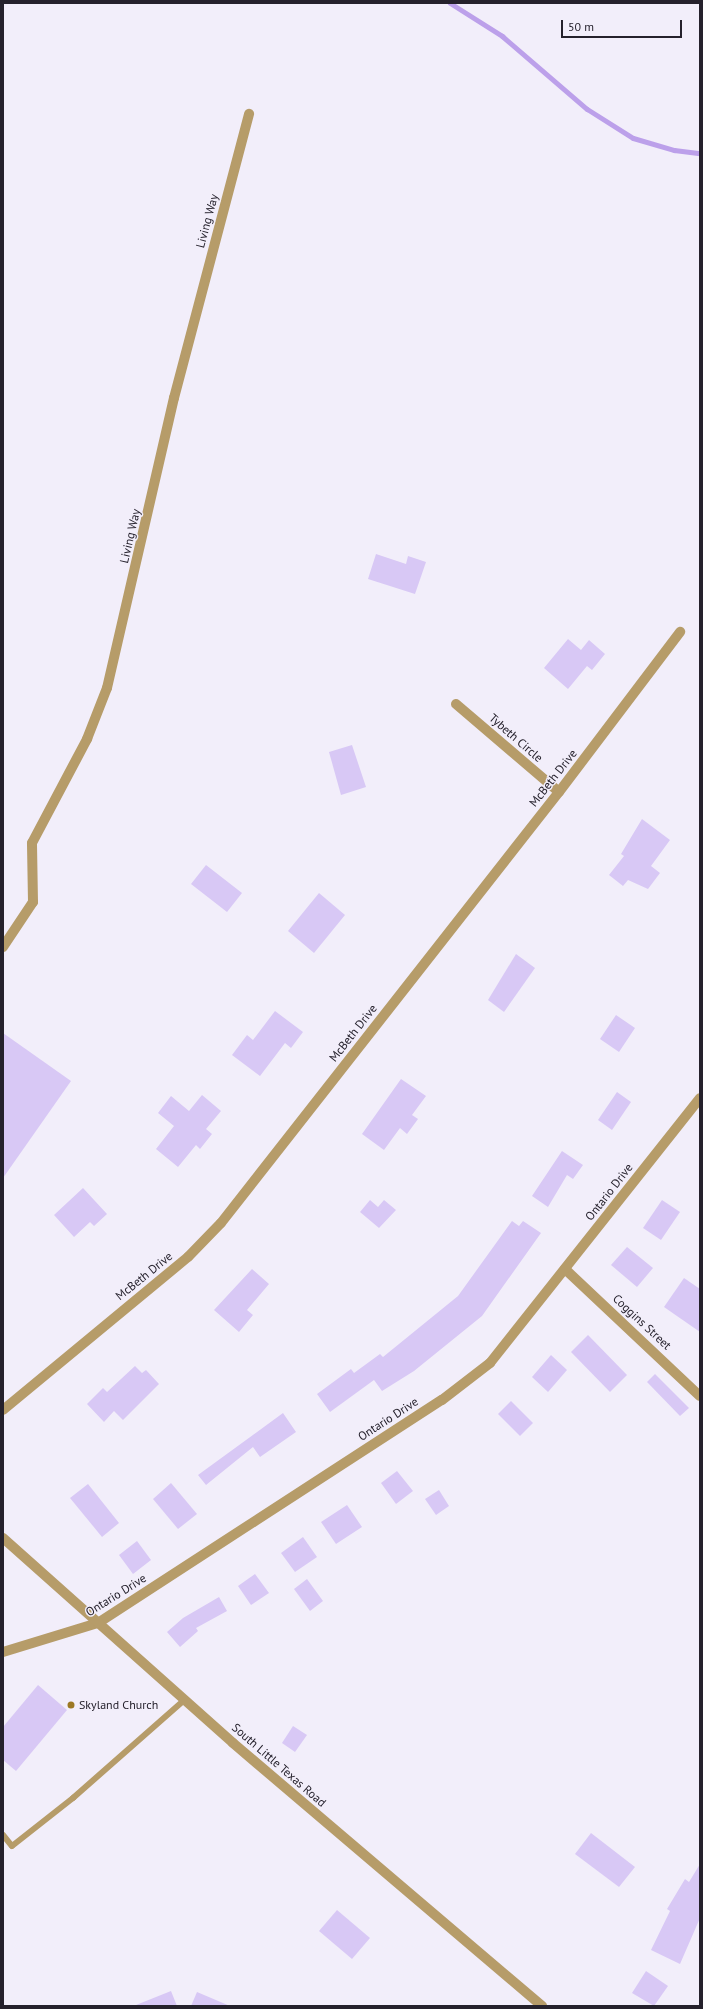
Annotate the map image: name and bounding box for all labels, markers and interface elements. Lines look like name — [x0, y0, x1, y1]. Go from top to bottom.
scale bar — [563, 12, 684, 38]
text: 50 m — [568, 19, 594, 34]
street label: Living Way — [193, 192, 221, 250]
street label: Living Way — [117, 507, 143, 565]
street label: Tybeth Circle — [486, 711, 546, 765]
street label: McBeth Drive — [526, 746, 580, 810]
street label: McBeth Drive — [326, 1001, 380, 1065]
street label: Ontario Drive — [582, 1161, 636, 1223]
street label: McBeth Drive — [113, 1249, 175, 1303]
street label: Coggins Street — [610, 1291, 674, 1353]
street label: Ontario Drive — [355, 1394, 421, 1444]
street label: Ontario Drive — [83, 1571, 149, 1619]
place label: Skyland Church — [79, 1698, 158, 1712]
marker: Skyland Church — [66, 1700, 76, 1710]
street label: South Little Texas Road — [229, 1720, 329, 1810]

